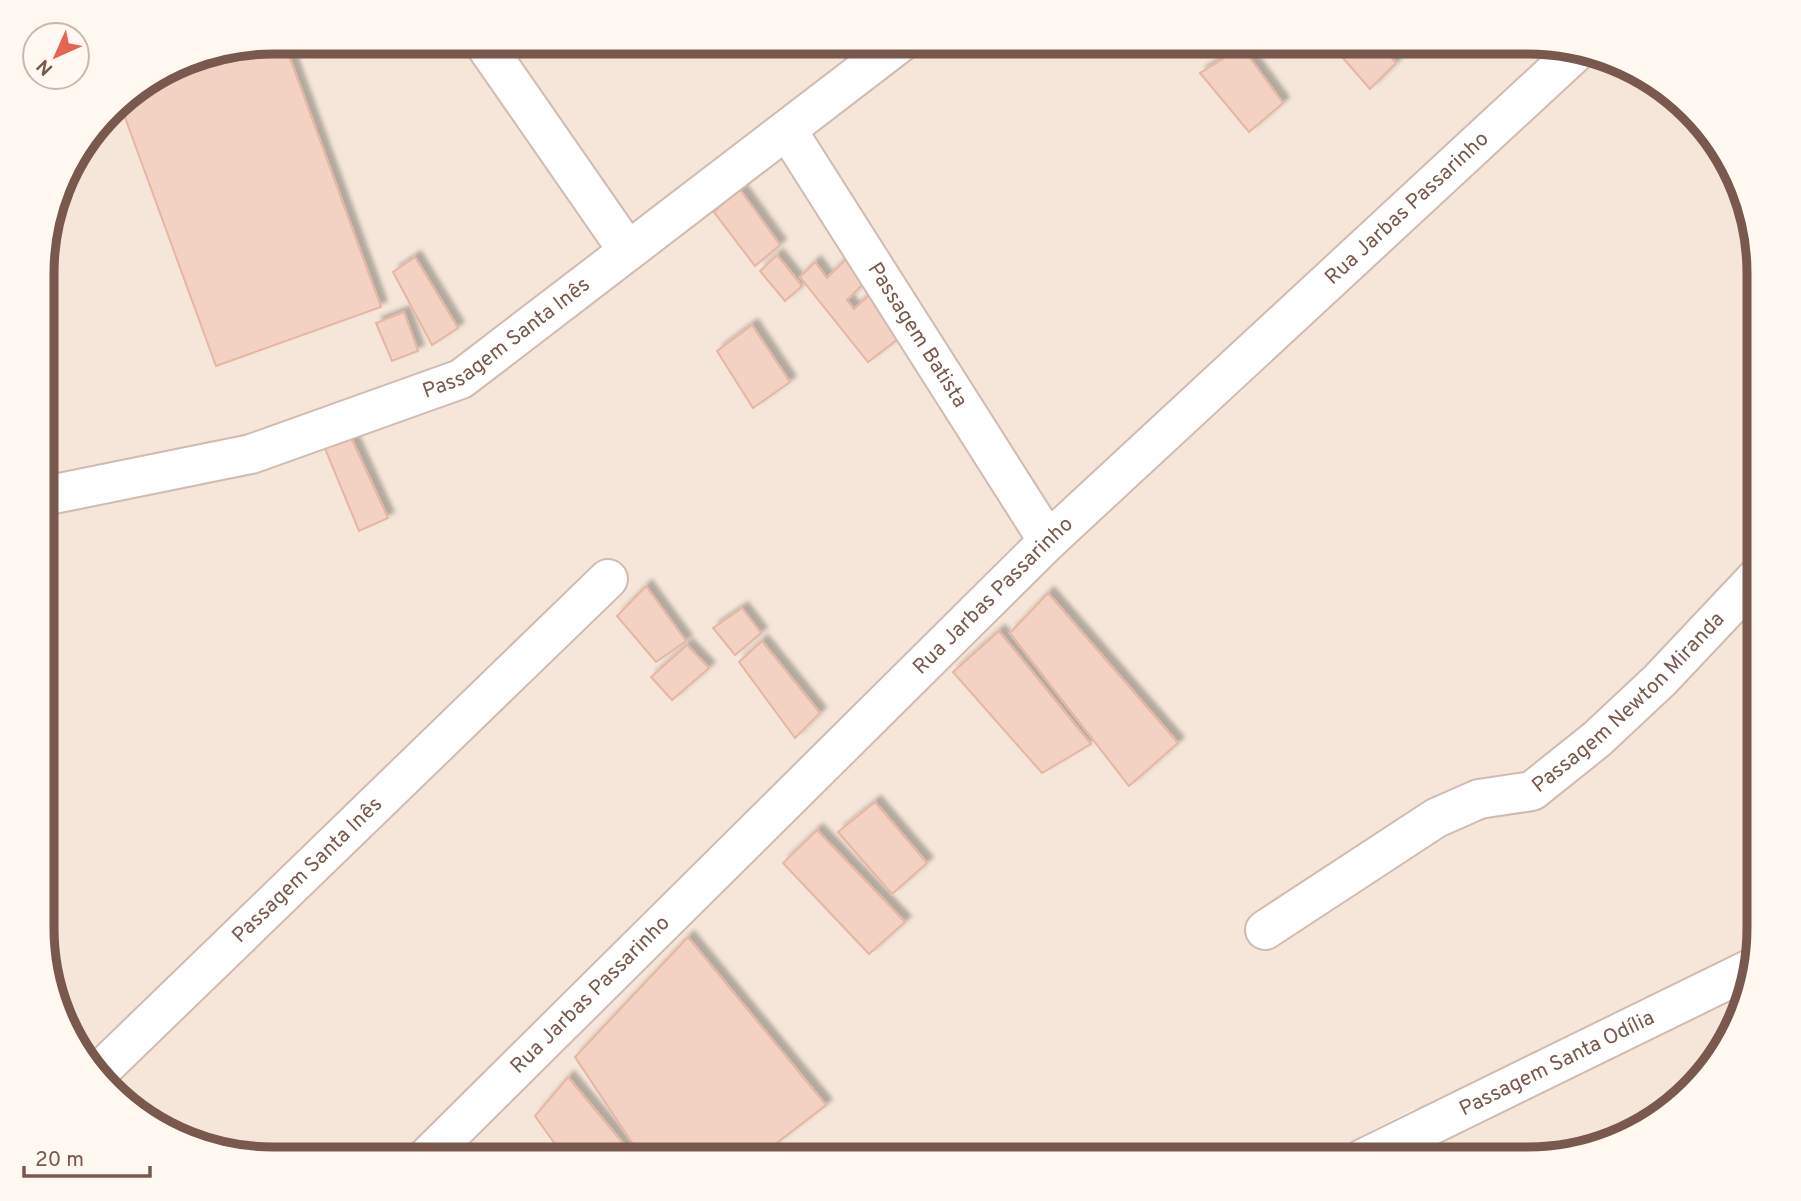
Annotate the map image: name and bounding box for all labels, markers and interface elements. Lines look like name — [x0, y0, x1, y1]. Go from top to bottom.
north arrow — [21, 21, 91, 91]
text: N — [32, 53, 59, 80]
street label: Rua Jarbas Passarinho — [1319, 126, 1495, 291]
street label: Passagem Batista — [861, 258, 973, 413]
street label: Passagem Santa Inês — [419, 271, 596, 405]
street label: Rua Jarbas Passarinho — [907, 511, 1079, 681]
street label: Passagem Newton Miranda — [1527, 606, 1731, 799]
street label: Passagem Santa Inês — [226, 791, 388, 949]
street label: Rua Jarbas Passarinho — [505, 910, 676, 1080]
street label: Passagem Santa Odília — [1455, 1004, 1659, 1123]
scale bar — [24, 1134, 150, 1178]
text: 20 m — [35, 1147, 84, 1174]

